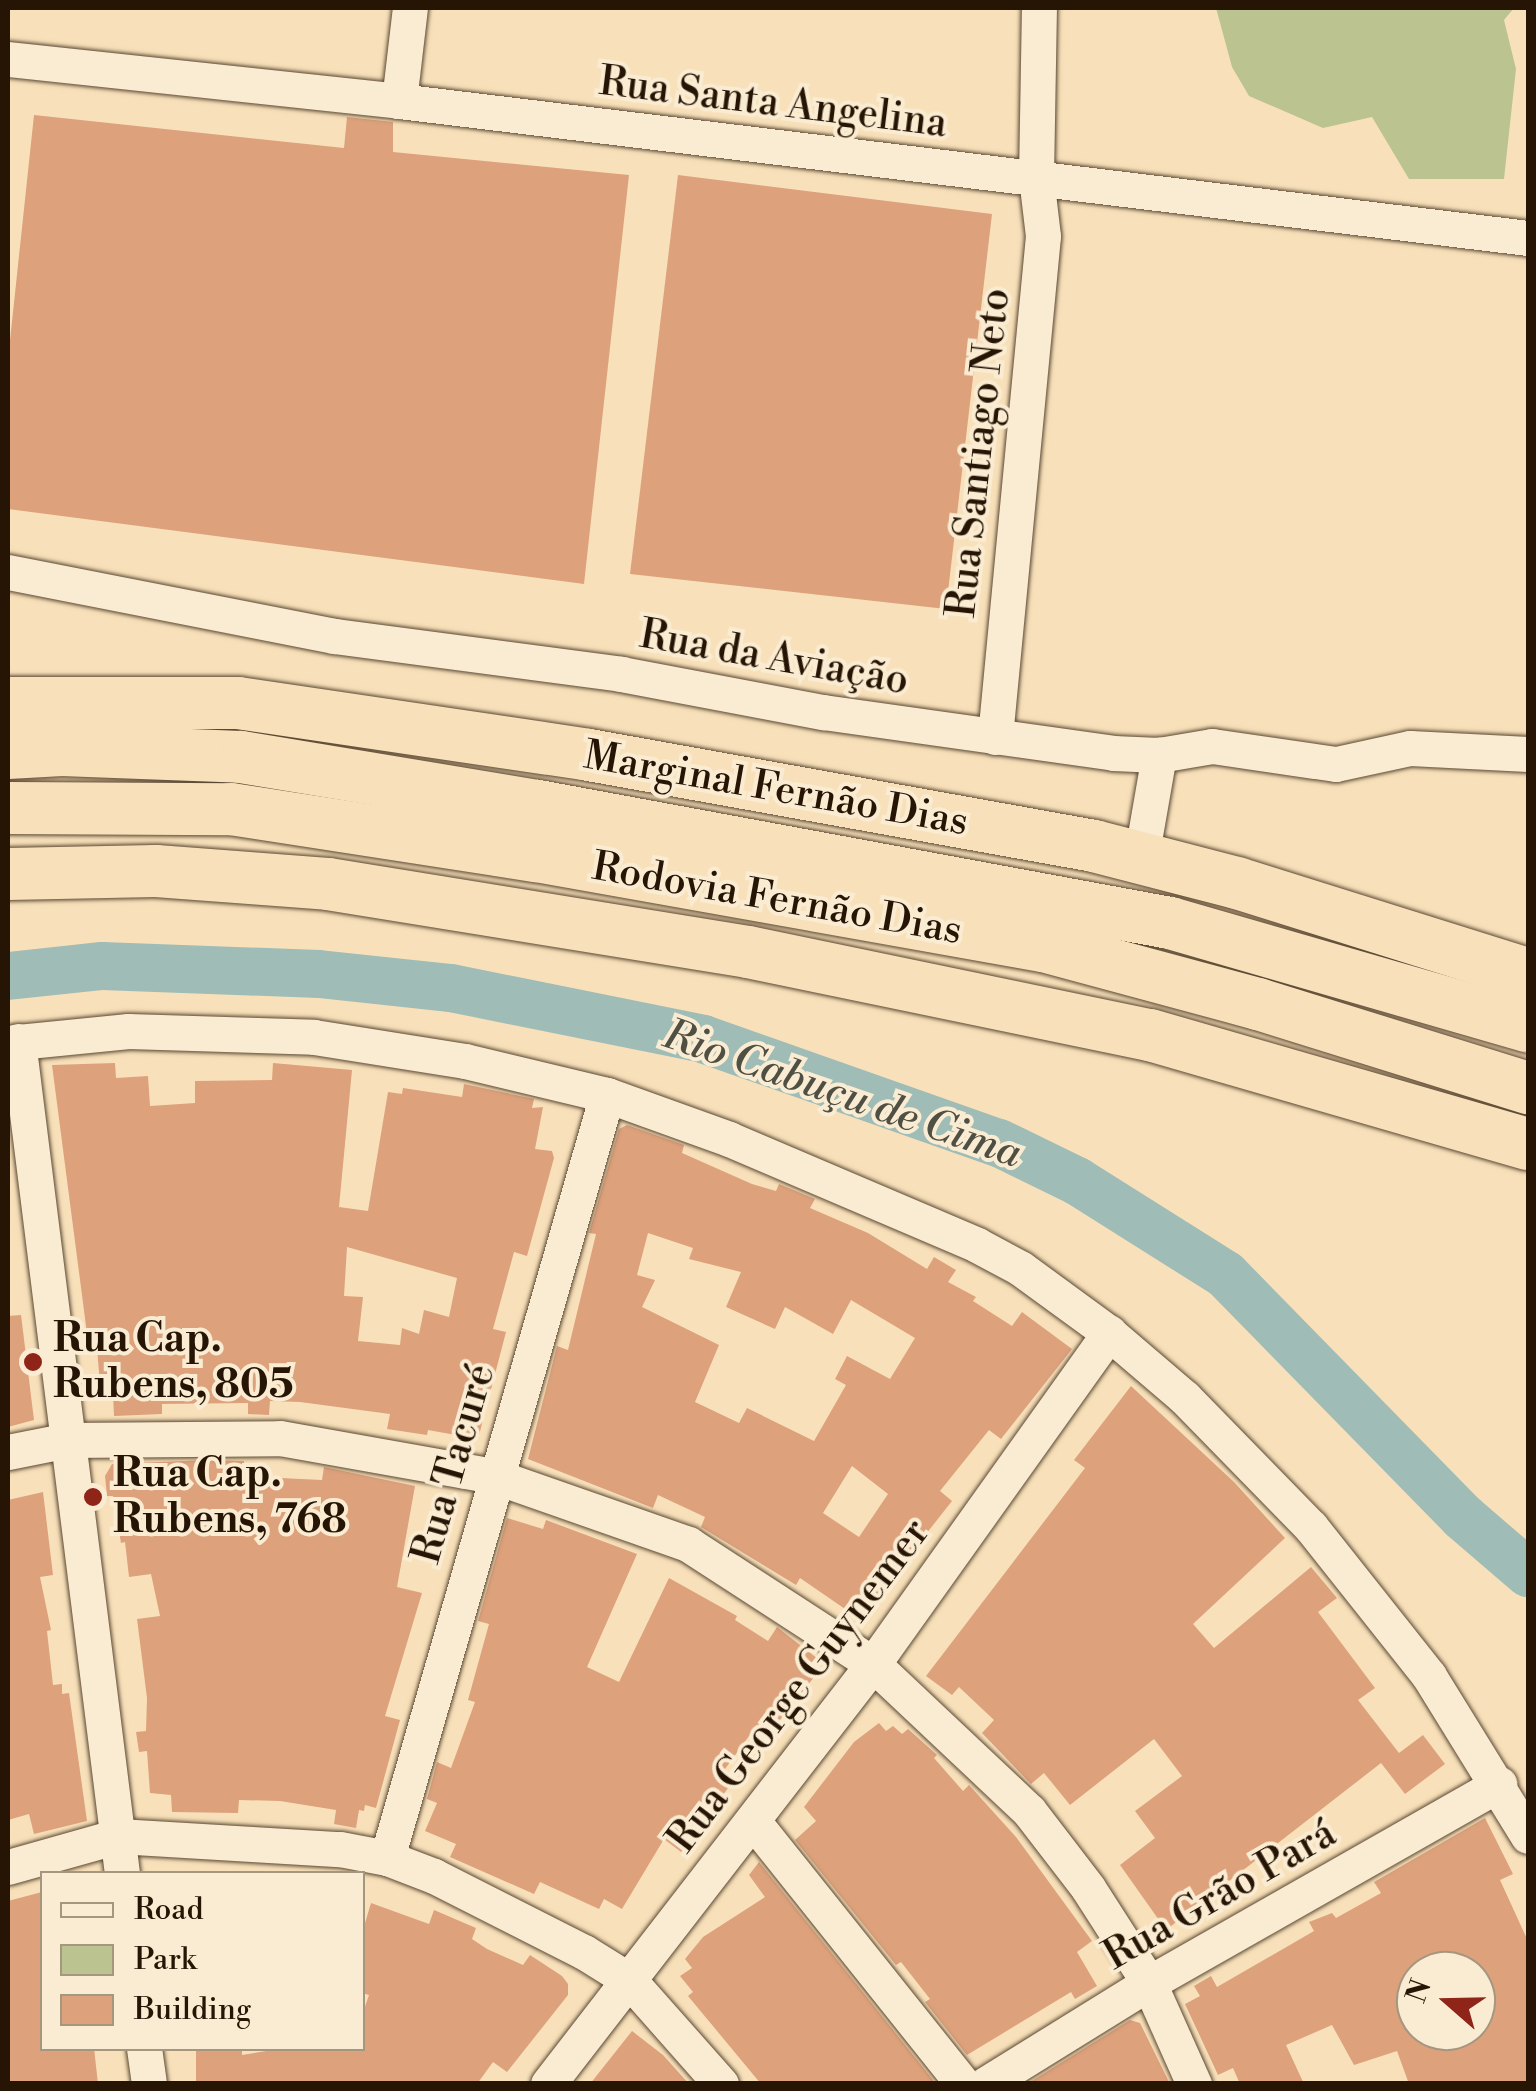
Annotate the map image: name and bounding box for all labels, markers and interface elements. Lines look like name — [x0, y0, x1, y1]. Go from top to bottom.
street label: Rua Santa Angelina — [596, 58, 950, 148]
street label: Rua Santiago Neto — [938, 286, 1020, 620]
street label: Rua da Aviação — [636, 611, 912, 705]
street label: Marginal Fernão Dias — [580, 732, 972, 846]
street label: Rodovia Fernão Dias — [588, 843, 966, 955]
water label: Rio Cabuçu de Cima — [657, 1010, 1027, 1180]
place label: Rua Cap. Rubens, 805 — [53, 1315, 294, 1409]
marker: Rua Cap. Rubens, 805 — [22, 1351, 44, 1373]
street label: Rua Tacuré — [403, 1359, 505, 1569]
place label: Rua Cap. Rubens, 768 — [113, 1450, 347, 1544]
marker: Rua Cap. Rubens, 768 — [82, 1486, 104, 1508]
street label: Rua George Guynemer — [658, 1510, 940, 1862]
street label: Rua Grão Pará — [1096, 1809, 1344, 1981]
legend — [40, 1871, 365, 2051]
text: Road — [134, 1891, 204, 1929]
text: Park — [134, 1941, 196, 1979]
north arrow — [1396, 1951, 1496, 2051]
text: N — [1399, 1975, 1439, 2008]
text: Building — [134, 1991, 251, 2029]

